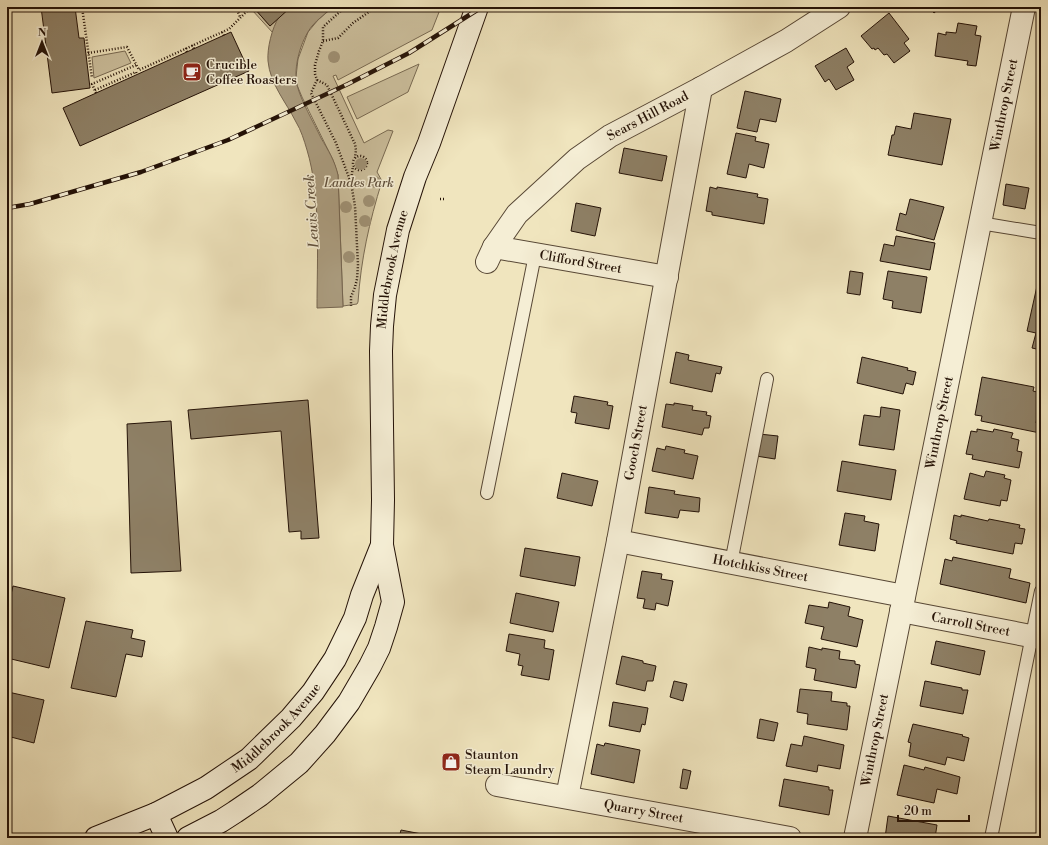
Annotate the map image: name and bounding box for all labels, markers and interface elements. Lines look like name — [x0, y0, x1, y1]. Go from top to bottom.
north arrow — [22, 22, 62, 62]
text: N — [38, 26, 47, 40]
place label: Crucible Coffee Roasters — [206, 57, 297, 88]
street label: Winthrop Street — [987, 57, 1021, 154]
cafe icon: Crucible Coffee Roasters — [181, 61, 203, 83]
street label: Sears Hill Road — [604, 88, 692, 144]
water label: Lewis Creek — [300, 173, 324, 250]
park label: Landes Park — [323, 175, 394, 191]
street label: Middlebrook Avenue — [374, 208, 412, 330]
street label: Clifford Street — [538, 247, 624, 277]
street label: Winthrop Street — [922, 374, 957, 471]
street label: Gooch Street — [621, 403, 651, 482]
street label: Hotchkiss Street — [711, 551, 810, 585]
street label: Carroll Street — [930, 609, 1012, 640]
street label: Middlebrook Avenue — [229, 680, 325, 776]
street label: Winthrop Street — [858, 692, 892, 789]
place label: Staunton Steam Laundry — [465, 747, 555, 778]
shop icon: Staunton Steam Laundry — [440, 751, 462, 773]
street label: Quarry Street — [603, 796, 685, 827]
scale bar — [898, 797, 969, 823]
text: 20 m — [904, 804, 932, 819]

